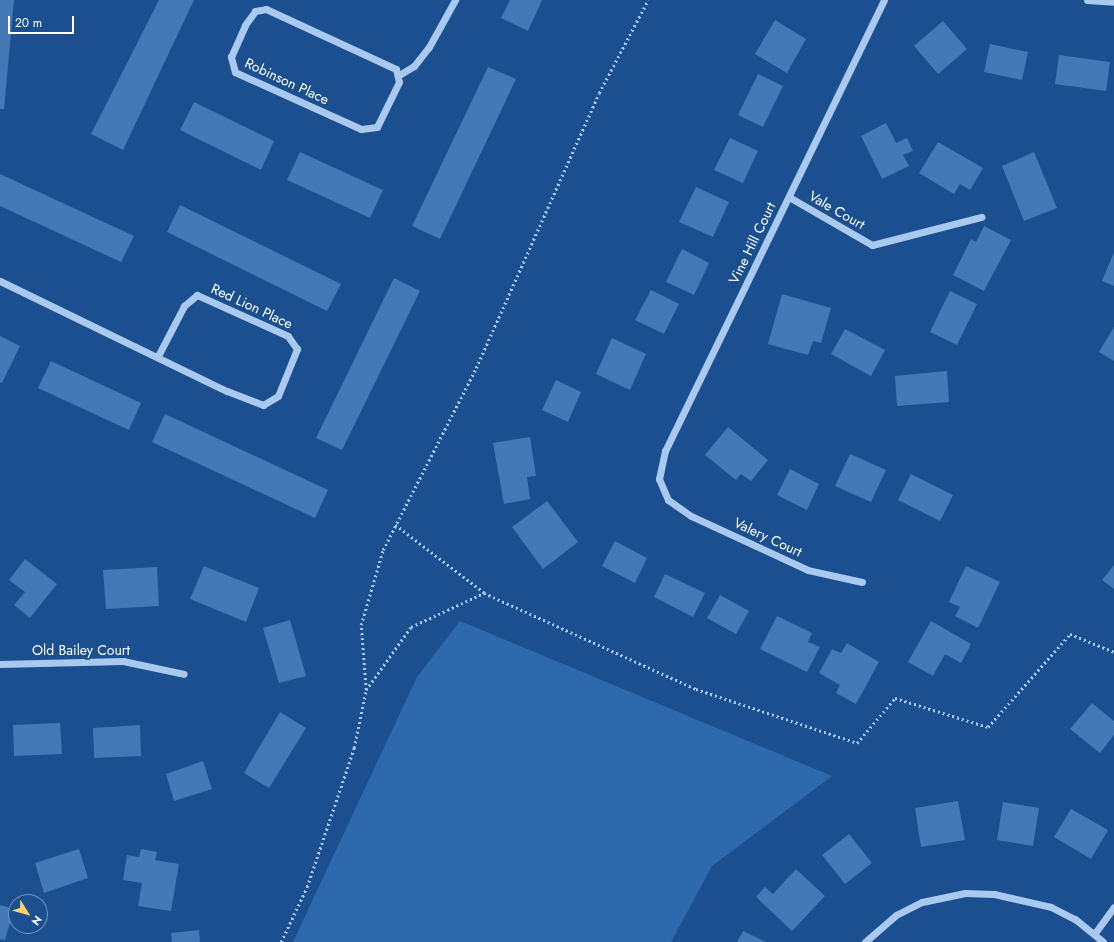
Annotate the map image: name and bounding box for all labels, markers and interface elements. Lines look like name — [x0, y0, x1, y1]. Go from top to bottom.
scale bar — [10, 8, 76, 34]
text: 20 m — [15, 14, 42, 32]
street label: Robinson Place — [242, 54, 332, 108]
street label: Vale Court — [806, 187, 868, 233]
street label: Vine Hill Court — [725, 199, 779, 287]
street label: Red Lion Place — [209, 280, 295, 332]
street label: Valery Court — [731, 514, 805, 560]
street label: Old Bailey Court — [32, 642, 130, 658]
north arrow — [8, 894, 48, 934]
text: N — [28, 912, 46, 929]

